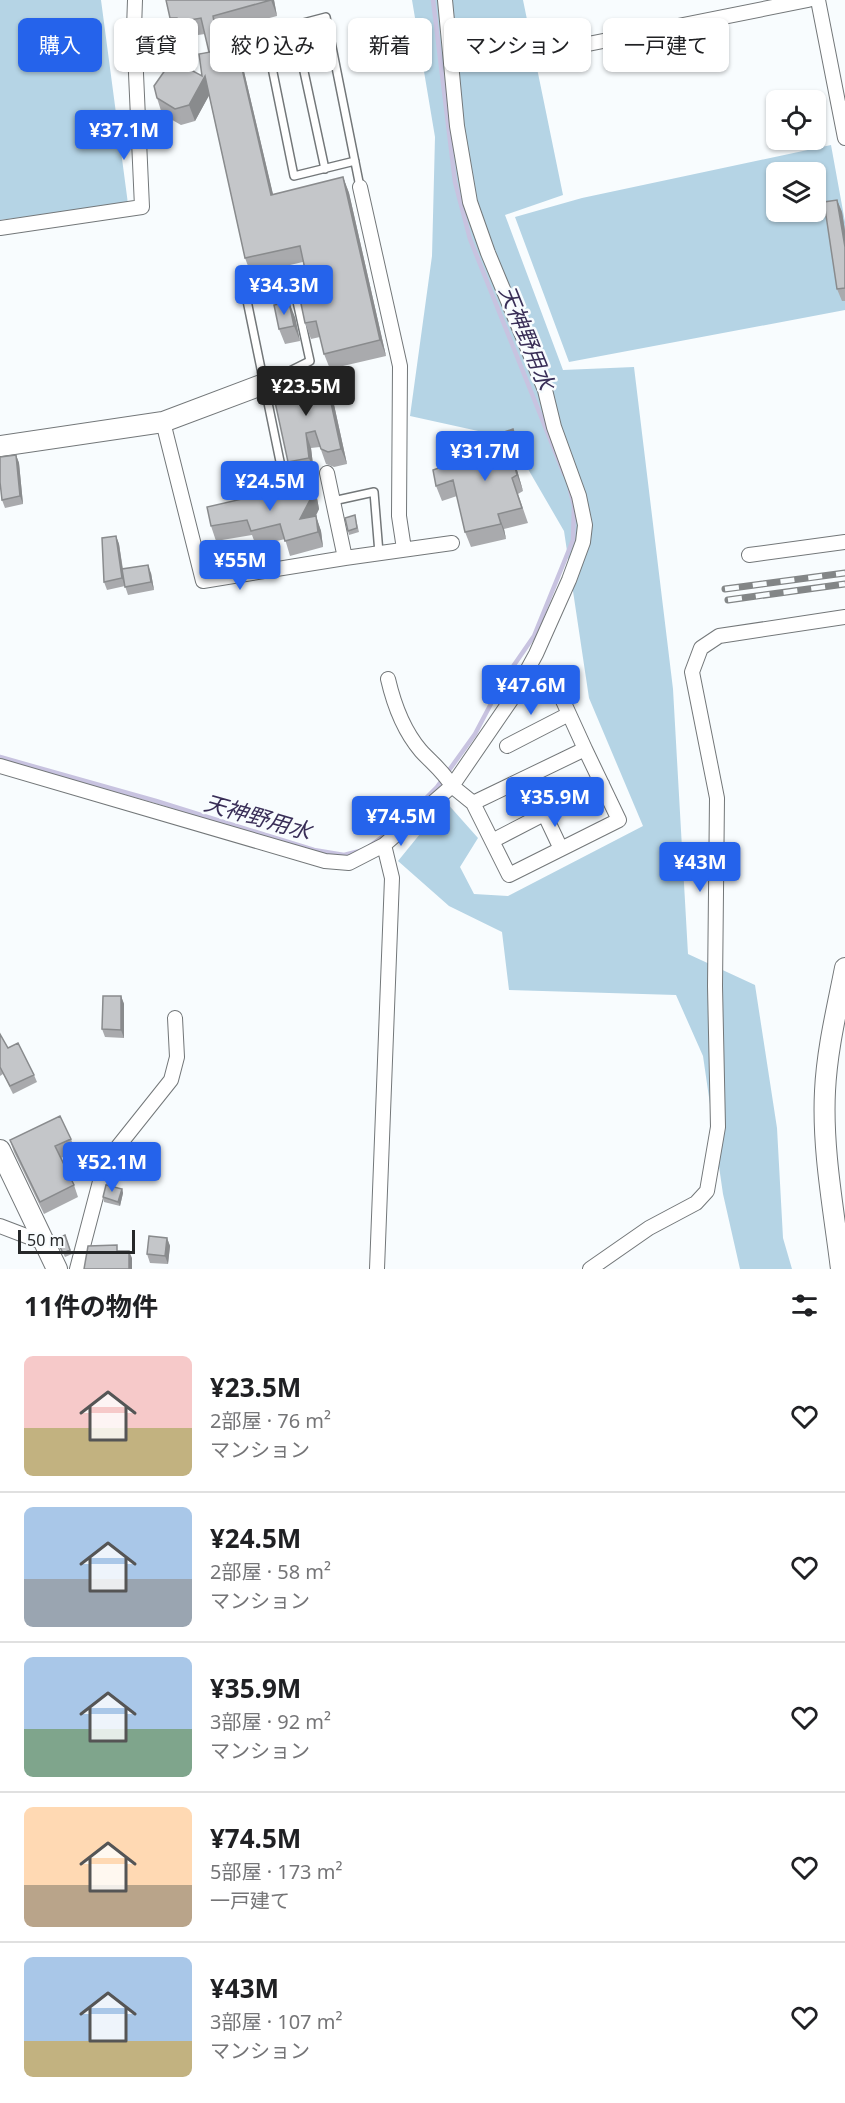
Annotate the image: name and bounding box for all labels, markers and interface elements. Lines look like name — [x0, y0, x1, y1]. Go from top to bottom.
chip: 購入 — [18, 18, 102, 72]
chip: 賃貸 — [114, 18, 198, 72]
chip: 絞り込み — [210, 18, 336, 72]
chip: 新着 — [348, 18, 432, 72]
chip: マンション — [444, 18, 591, 72]
chip: 一戸建て — [603, 18, 729, 72]
map controls — [766, 90, 826, 222]
button: locate — [766, 90, 826, 150]
pin: ¥37.1M — [75, 110, 173, 161]
text: ¥37.1M — [89, 116, 159, 143]
button: layers — [766, 162, 826, 222]
pin: ¥34.3M — [235, 265, 333, 316]
text: ¥34.3M — [249, 271, 319, 298]
water label: 天神野用水 — [493, 280, 563, 395]
pin: ¥23.5M — [257, 366, 355, 417]
text: ¥23.5M — [271, 372, 341, 399]
pin: ¥31.7M — [436, 431, 534, 482]
text: ¥31.7M — [450, 437, 520, 464]
pin: ¥24.5M — [221, 461, 319, 512]
text: ¥24.5M — [235, 467, 305, 494]
pin: ¥55M — [204, 540, 276, 591]
text: ¥55M — [213, 546, 267, 573]
pin: ¥47.6M — [482, 665, 580, 716]
text: ¥47.6M — [496, 671, 566, 698]
pin: ¥35.9M — [506, 777, 604, 828]
text: ¥35.9M — [520, 783, 590, 810]
water label: 天神野用水 — [201, 786, 317, 846]
pin: ¥74.5M — [352, 796, 450, 847]
text: ¥74.5M — [366, 802, 436, 829]
pin: ¥43M — [664, 842, 736, 893]
text: ¥43M — [673, 848, 727, 875]
pin: ¥52.1M — [63, 1142, 161, 1193]
text: ¥52.1M — [77, 1148, 147, 1175]
scale bar — [18, 1227, 135, 1254]
text: 50 m — [27, 1229, 64, 1251]
text: 11件の物件 — [24, 1288, 158, 1324]
icon: filters — [788, 1289, 821, 1322]
text: ¥23.5M — [210, 1369, 301, 1405]
icon: home — [72, 1380, 144, 1452]
icon: heart — [788, 1400, 821, 1433]
text: 2部屋 · 76 m² — [210, 1407, 331, 1434]
text: マンション — [210, 1436, 310, 1463]
text: ¥24.5M — [210, 1520, 301, 1556]
icon: home — [72, 1531, 144, 1603]
icon: heart — [788, 1551, 821, 1584]
text: 2部屋 · 58 m² — [210, 1558, 331, 1585]
text: マンション — [210, 1587, 310, 1614]
text: ¥35.9M — [210, 1670, 301, 1706]
icon: home — [72, 1681, 144, 1753]
icon: heart — [788, 1701, 821, 1734]
text: 3部屋 · 92 m² — [210, 1708, 331, 1735]
text: マンション — [210, 1737, 310, 1764]
text: ¥74.5M — [210, 1820, 301, 1856]
icon: home — [72, 1831, 144, 1903]
icon: heart — [788, 1851, 821, 1884]
text: 5部屋 · 173 m² — [210, 1858, 342, 1885]
text: 一戸建て — [210, 1887, 290, 1914]
text: ¥43M — [210, 1970, 279, 2006]
icon: home — [72, 1981, 144, 2053]
icon: heart — [788, 2001, 821, 2034]
text: 3部屋 · 107 m² — [210, 2008, 342, 2035]
text: マンション — [210, 2037, 310, 2064]

